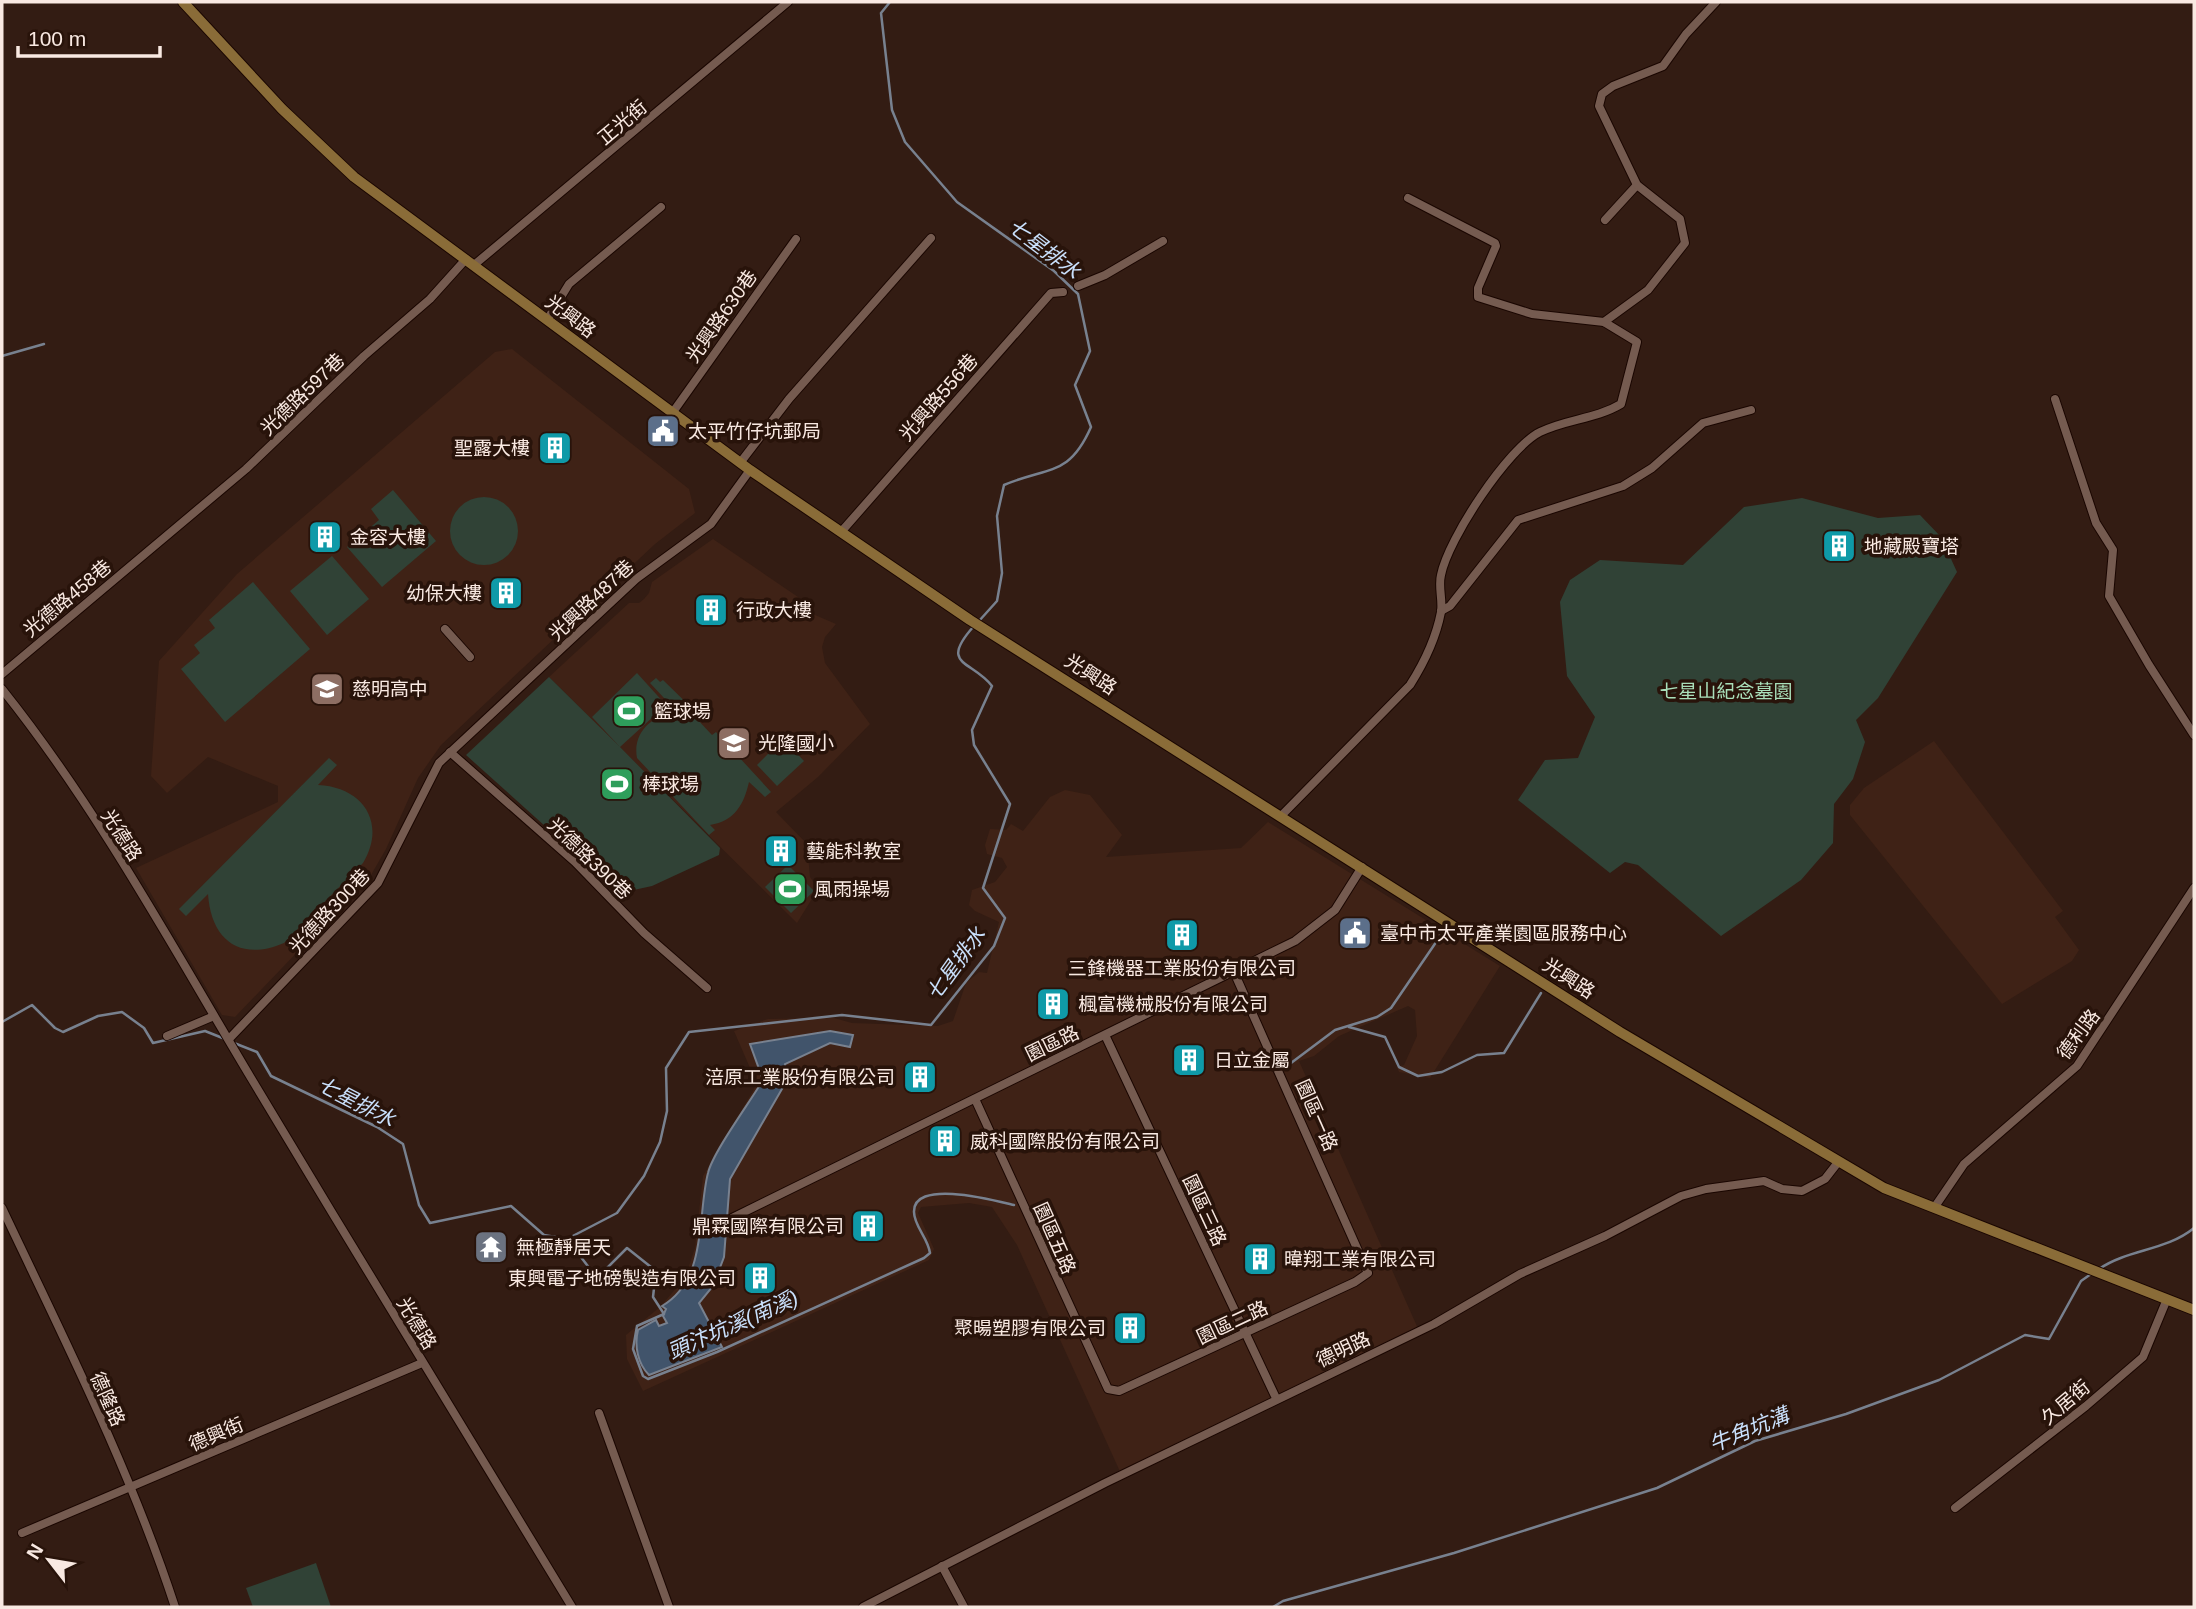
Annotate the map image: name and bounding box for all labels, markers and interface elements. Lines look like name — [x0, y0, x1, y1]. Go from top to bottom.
scale bar — [18, 14, 159, 58]
text: 100 m — [28, 27, 86, 50]
street label: 正光街 — [594, 96, 651, 149]
water label: 七星排水 — [1004, 214, 1086, 284]
street label: 光興路630巷 — [682, 266, 761, 366]
street label: 光興路 — [542, 291, 600, 342]
street label: 光德路597巷 — [256, 349, 348, 439]
street label: 光興路556巷 — [895, 350, 982, 445]
public building icon: 太平竹仔坑郵局 — [644, 412, 682, 450]
place label: 太平竹仔坑郵局 — [688, 421, 821, 442]
building icon: 聖露大樓 — [536, 429, 574, 467]
place label: 聖露大樓 — [454, 438, 530, 459]
building icon: 金容大樓 — [306, 518, 344, 556]
place label: 金容大樓 — [350, 527, 426, 548]
building icon: 地藏殿寶塔 — [1820, 527, 1858, 565]
place label: 地藏殿寶塔 — [1864, 536, 1959, 557]
street label: 光德路458巷 — [19, 556, 115, 641]
street label: 光興路487巷 — [545, 556, 638, 645]
building icon: 幼保大樓 — [487, 574, 525, 612]
place label: 幼保大樓 — [406, 583, 482, 604]
building icon: 行政大樓 — [692, 591, 730, 629]
place label: 行政大樓 — [736, 600, 812, 621]
street label: 光興路 — [1061, 650, 1120, 699]
school or university icon: 慈明高中 — [308, 670, 346, 708]
place label: 慈明高中 — [352, 679, 428, 700]
park label: 七星山紀念墓園 — [1659, 681, 1793, 702]
sports icon: 籃球場 — [610, 692, 648, 730]
place label: 籃球場 — [654, 701, 711, 722]
school or university icon: 光隆國小 — [715, 724, 753, 762]
place label: 光隆國小 — [758, 733, 834, 754]
sports icon: 棒球場 — [598, 765, 636, 803]
place label: 棒球場 — [642, 774, 699, 795]
street label: 光德路 — [97, 806, 146, 865]
street label: 光德路390巷 — [544, 813, 636, 903]
building icon: 藝能科教室 — [762, 832, 800, 870]
place label: 藝能科教室 — [806, 841, 901, 862]
street label: 光德路300巷 — [285, 865, 374, 958]
sports icon: 風雨操場 — [771, 870, 809, 908]
place label: 風雨操場 — [814, 879, 890, 900]
public building icon: 臺中市太平產業園區服務中心 — [1336, 914, 1374, 952]
building icon: 三鋒機器工業股份有限公司 — [1163, 916, 1201, 954]
water label: 七星排水 — [922, 922, 990, 1004]
place label: 臺中市太平產業園區服務中心 — [1380, 923, 1627, 944]
street label: 光興路 — [1539, 954, 1598, 1003]
place label: 三鋒機器工業股份有限公司 — [1068, 958, 1296, 979]
building icon: 楓富機械股份有限公司 — [1034, 985, 1072, 1023]
place label: 楓富機械股份有限公司 — [1078, 994, 1268, 1015]
street label: 德利路 — [2053, 1005, 2104, 1063]
street label: 園區路 — [1022, 1022, 1082, 1065]
building icon: 日立金屬 — [1170, 1041, 1208, 1079]
place label: 日立金屬 — [1214, 1050, 1290, 1071]
building icon: 涪原工業股份有限公司 — [901, 1058, 939, 1096]
place label: 涪原工業股份有限公司 — [705, 1067, 895, 1088]
water label: 七星排水 — [314, 1072, 400, 1131]
street label: 園區一路 — [1291, 1076, 1342, 1154]
building icon: 威科國際股份有限公司 — [926, 1122, 964, 1160]
place label: 威科國際股份有限公司 — [970, 1131, 1160, 1152]
street label: 園區三路 — [1179, 1171, 1230, 1249]
street label: 園區五路 — [1029, 1199, 1080, 1277]
building icon: 鼎霖國際有限公司 — [849, 1207, 887, 1245]
place label: 鼎霖國際有限公司 — [692, 1216, 844, 1237]
temple icon: 無極靜居天 — [472, 1228, 510, 1266]
place label: 無極靜居天 — [516, 1237, 611, 1258]
building icon: 暐翔工業有限公司 — [1241, 1240, 1279, 1278]
place label: 暐翔工業有限公司 — [1284, 1249, 1436, 1270]
building icon: 東興電子地磅製造有限公司 — [741, 1259, 779, 1297]
place label: 東興電子地磅製造有限公司 — [508, 1268, 736, 1289]
water label: 頭汴坑溪(南溪) — [664, 1286, 801, 1364]
street label: 光德路 — [393, 1293, 440, 1353]
street label: 園區二路 — [1193, 1297, 1271, 1348]
building icon: 聚暘塑膠有限公司 — [1111, 1309, 1149, 1347]
place label: 聚暘塑膠有限公司 — [954, 1318, 1106, 1339]
street label: 德明路 — [1313, 1328, 1373, 1371]
street label: 德隆路 — [86, 1369, 129, 1430]
street label: 久居街 — [2037, 1376, 2094, 1429]
water label: 牛角坑溝 — [1706, 1402, 1795, 1456]
street label: 德興街 — [186, 1414, 247, 1455]
north arrow — [14, 1525, 84, 1595]
text: N — [22, 1540, 47, 1563]

